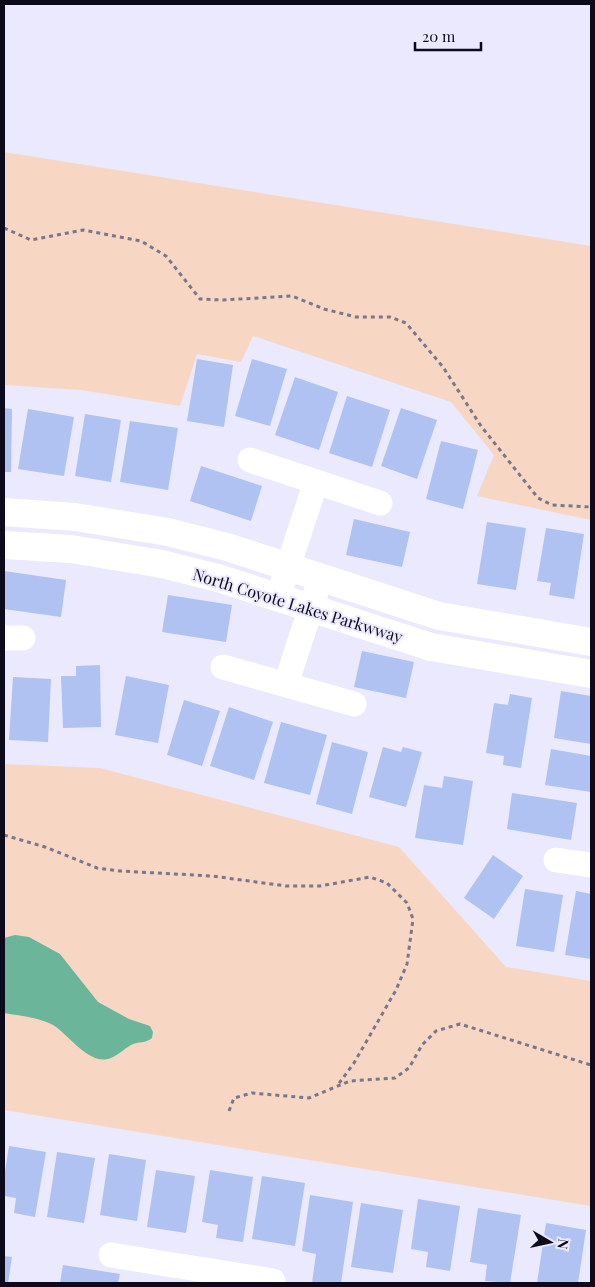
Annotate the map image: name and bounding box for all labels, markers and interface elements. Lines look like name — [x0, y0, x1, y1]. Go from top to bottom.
scale bar — [415, 20, 481, 52]
text: 20 m — [422, 26, 456, 46]
street label: North Coyote Lakes Parkwway — [191, 563, 405, 647]
north arrow — [525, 1217, 575, 1267]
text: N — [553, 1238, 574, 1251]

